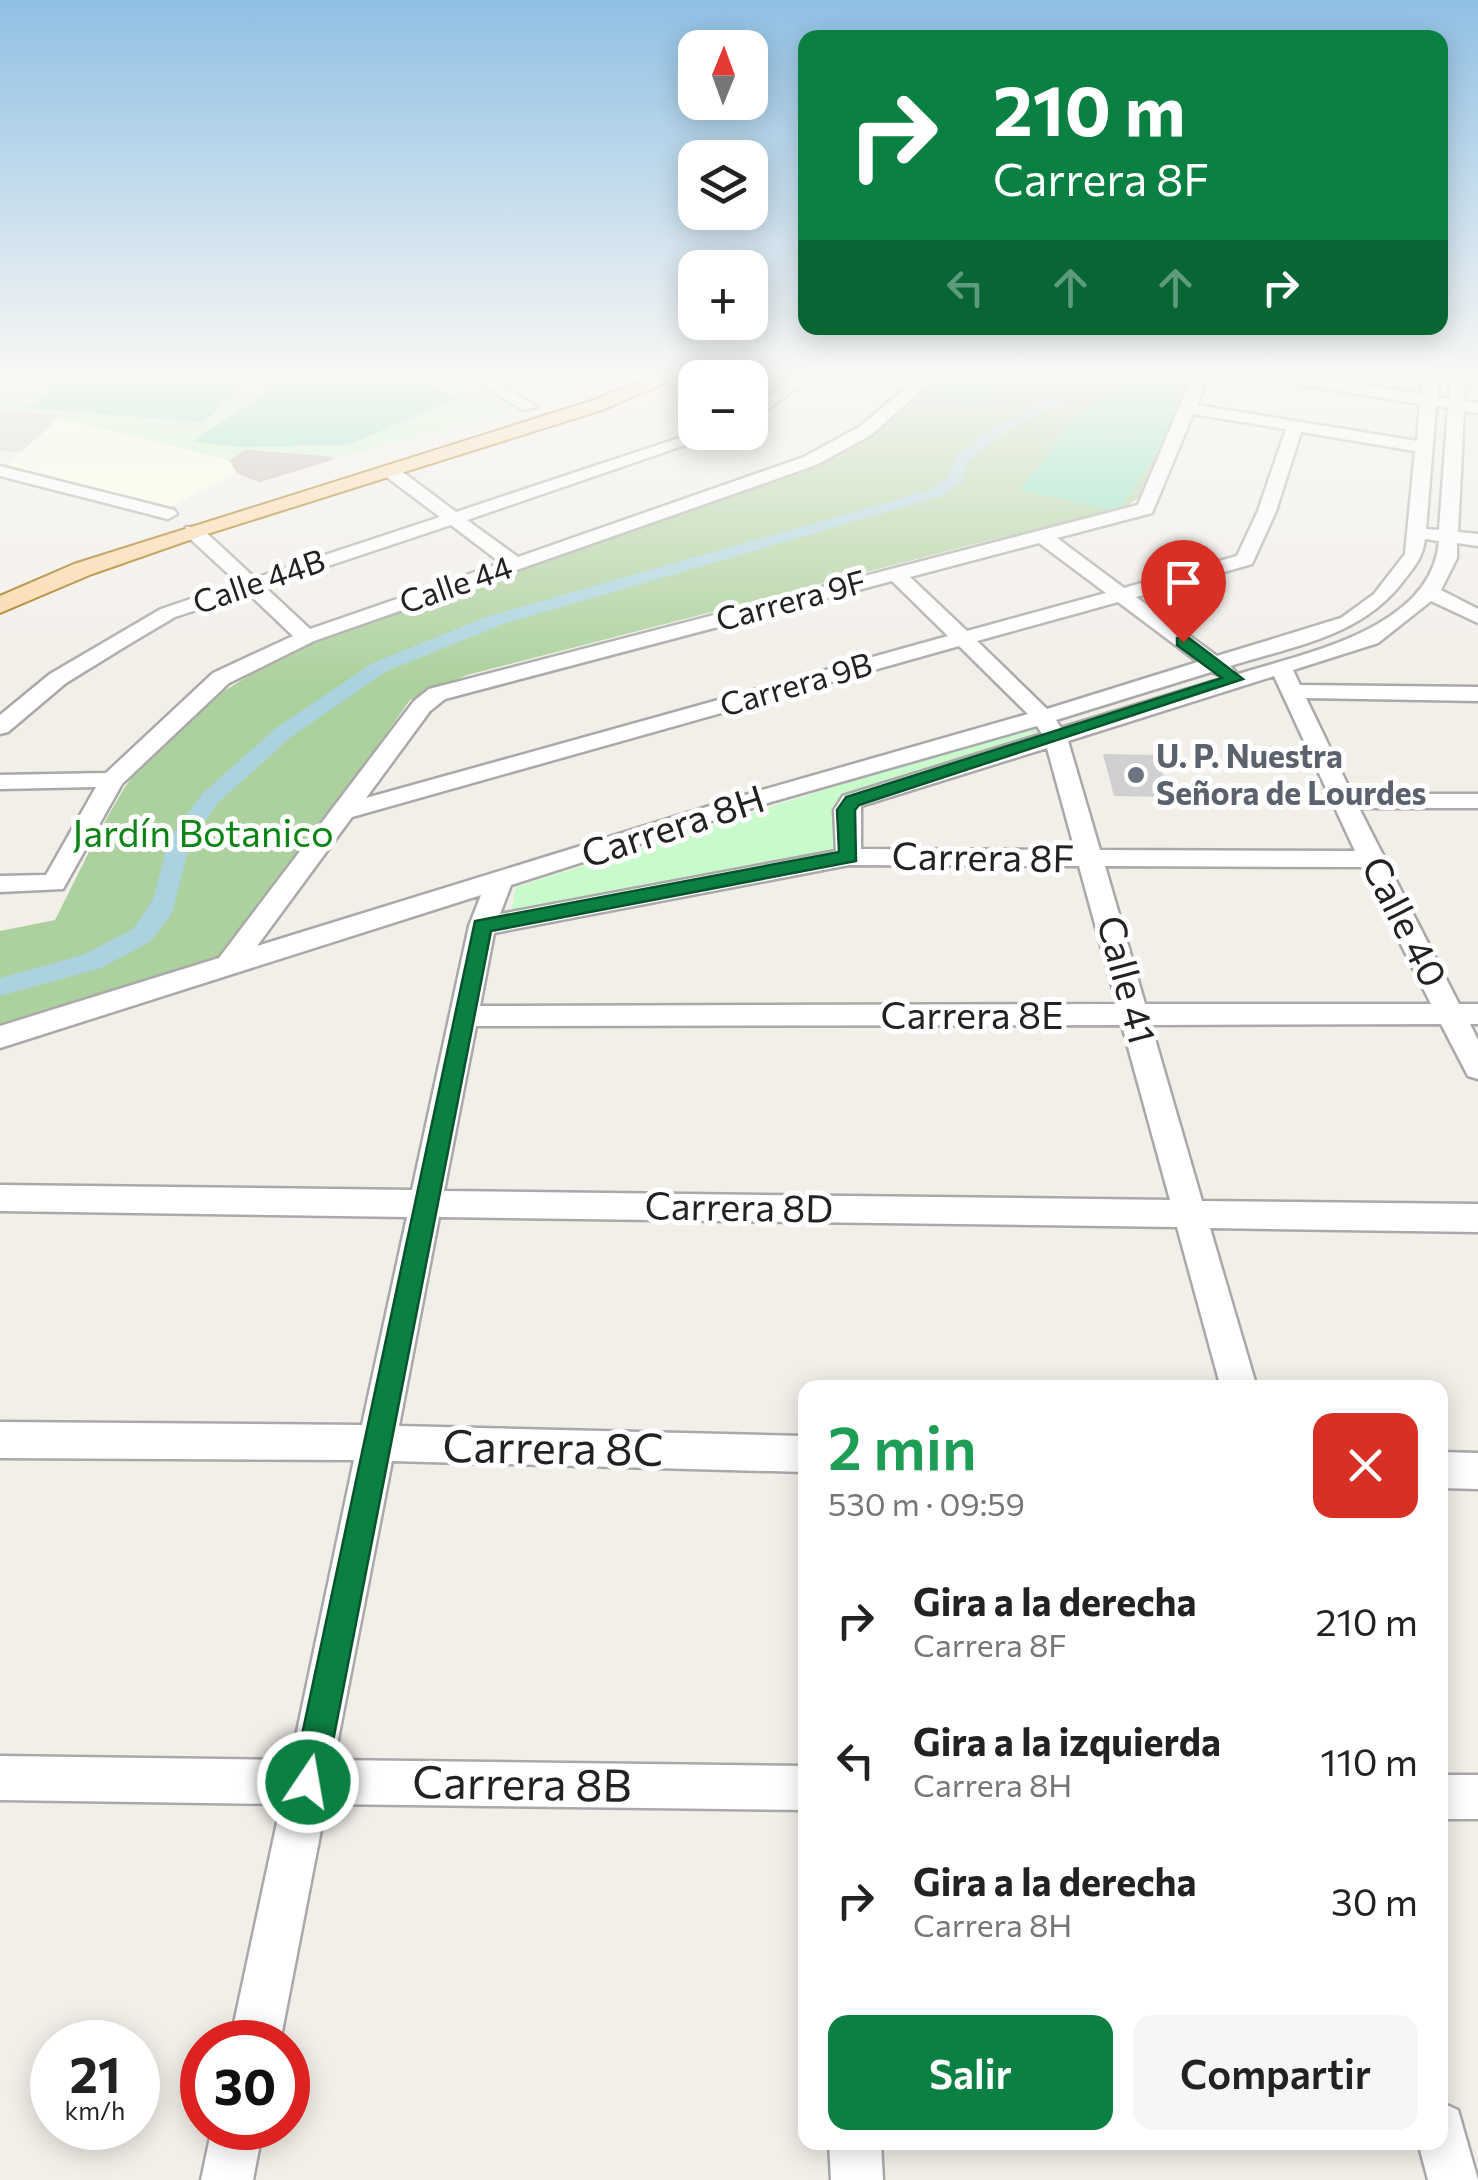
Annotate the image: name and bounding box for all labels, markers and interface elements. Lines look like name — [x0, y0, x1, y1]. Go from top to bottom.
north arrow — [678, 30, 768, 120]
map controls — [678, 30, 768, 450]
text: 210 m — [993, 65, 1185, 150]
icon: right — [828, 70, 958, 200]
button: layers — [678, 140, 768, 230]
text: Carrera 8F — [993, 150, 1209, 205]
button: + — [678, 250, 768, 340]
icon: left — [938, 260, 993, 315]
icon: ahead — [1043, 260, 1098, 315]
icon: ahead — [1148, 260, 1203, 315]
icon: right — [1253, 260, 1308, 315]
button: − — [678, 360, 768, 450]
street label: Calle 44B — [187, 539, 330, 621]
pin — [1141, 540, 1226, 643]
street label: Calle 44 — [394, 545, 517, 621]
icon: arrive — [1156, 555, 1211, 610]
street label: Carrera 9F — [711, 560, 870, 638]
street label: Carrera 9B — [715, 642, 876, 724]
place label: U. P. Nuestra Señora de Lourdes — [1156, 735, 1426, 812]
marker: U. P. Nuestra Señora de Lourdes — [1125, 764, 1147, 786]
street label: Carrera 8H — [575, 773, 769, 876]
park label: Jardín Botanico — [72, 808, 334, 855]
street label: Carrera 8F — [891, 830, 1075, 881]
street label: Calle 40 — [1353, 848, 1459, 994]
street label: Calle 41 — [1089, 910, 1168, 1048]
street label: Carrera 8E — [880, 990, 1064, 1037]
street label: Carrera 8D — [644, 1180, 834, 1231]
text: 2 min — [828, 1409, 977, 1482]
button: close — [1313, 1413, 1418, 1518]
street label: Carrera 8C — [442, 1416, 664, 1475]
text: 530 m · 09:59 — [828, 1483, 1025, 1523]
text: Gira a la derecha — [913, 1577, 1197, 1624]
icon: right — [828, 1593, 883, 1648]
text: 210 m — [1315, 1597, 1418, 1644]
text: Carrera 8F — [913, 1624, 1067, 1664]
text: Gira a la izquierda — [913, 1717, 1221, 1764]
position arrow — [256, 1730, 360, 1834]
icon: left — [828, 1733, 883, 1788]
text: 110 m — [1320, 1737, 1418, 1784]
street label: Carrera 8B — [412, 1752, 632, 1811]
text: Carrera 8H — [913, 1764, 1072, 1804]
text: Gira a la derecha — [913, 1857, 1197, 1904]
icon: right — [828, 1873, 883, 1928]
text: 30 m — [1331, 1877, 1418, 1924]
text: Carrera 8H — [913, 1904, 1072, 1944]
button: Salir — [828, 2015, 1113, 2130]
button: Compartir — [1133, 2015, 1418, 2130]
speed limit sign: 30 — [180, 2020, 310, 2150]
text: 21 — [69, 2042, 121, 2103]
text: km/h — [65, 2095, 125, 2125]

